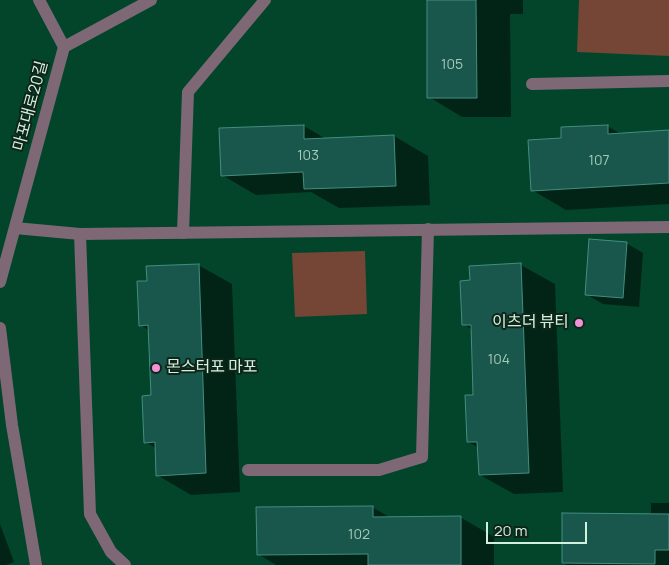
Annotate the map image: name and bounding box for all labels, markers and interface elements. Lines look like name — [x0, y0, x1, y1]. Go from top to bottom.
house number: 105 — [441, 57, 463, 73]
street label: 마포대로20길 — [10, 59, 52, 153]
house number: 103 — [297, 148, 319, 164]
house number: 107 — [588, 153, 610, 169]
place label: 이츠더 뷰티 — [492, 313, 569, 333]
marker: 이츠더 뷰티 — [573, 317, 585, 329]
house number: 104 — [488, 352, 510, 368]
place label: 몬스터포 마포 — [166, 358, 258, 378]
marker: 몬스터포 마포 — [150, 362, 162, 374]
scale bar — [489, 512, 590, 544]
text: 20 m — [494, 520, 527, 541]
house number: 102 — [348, 527, 370, 543]

